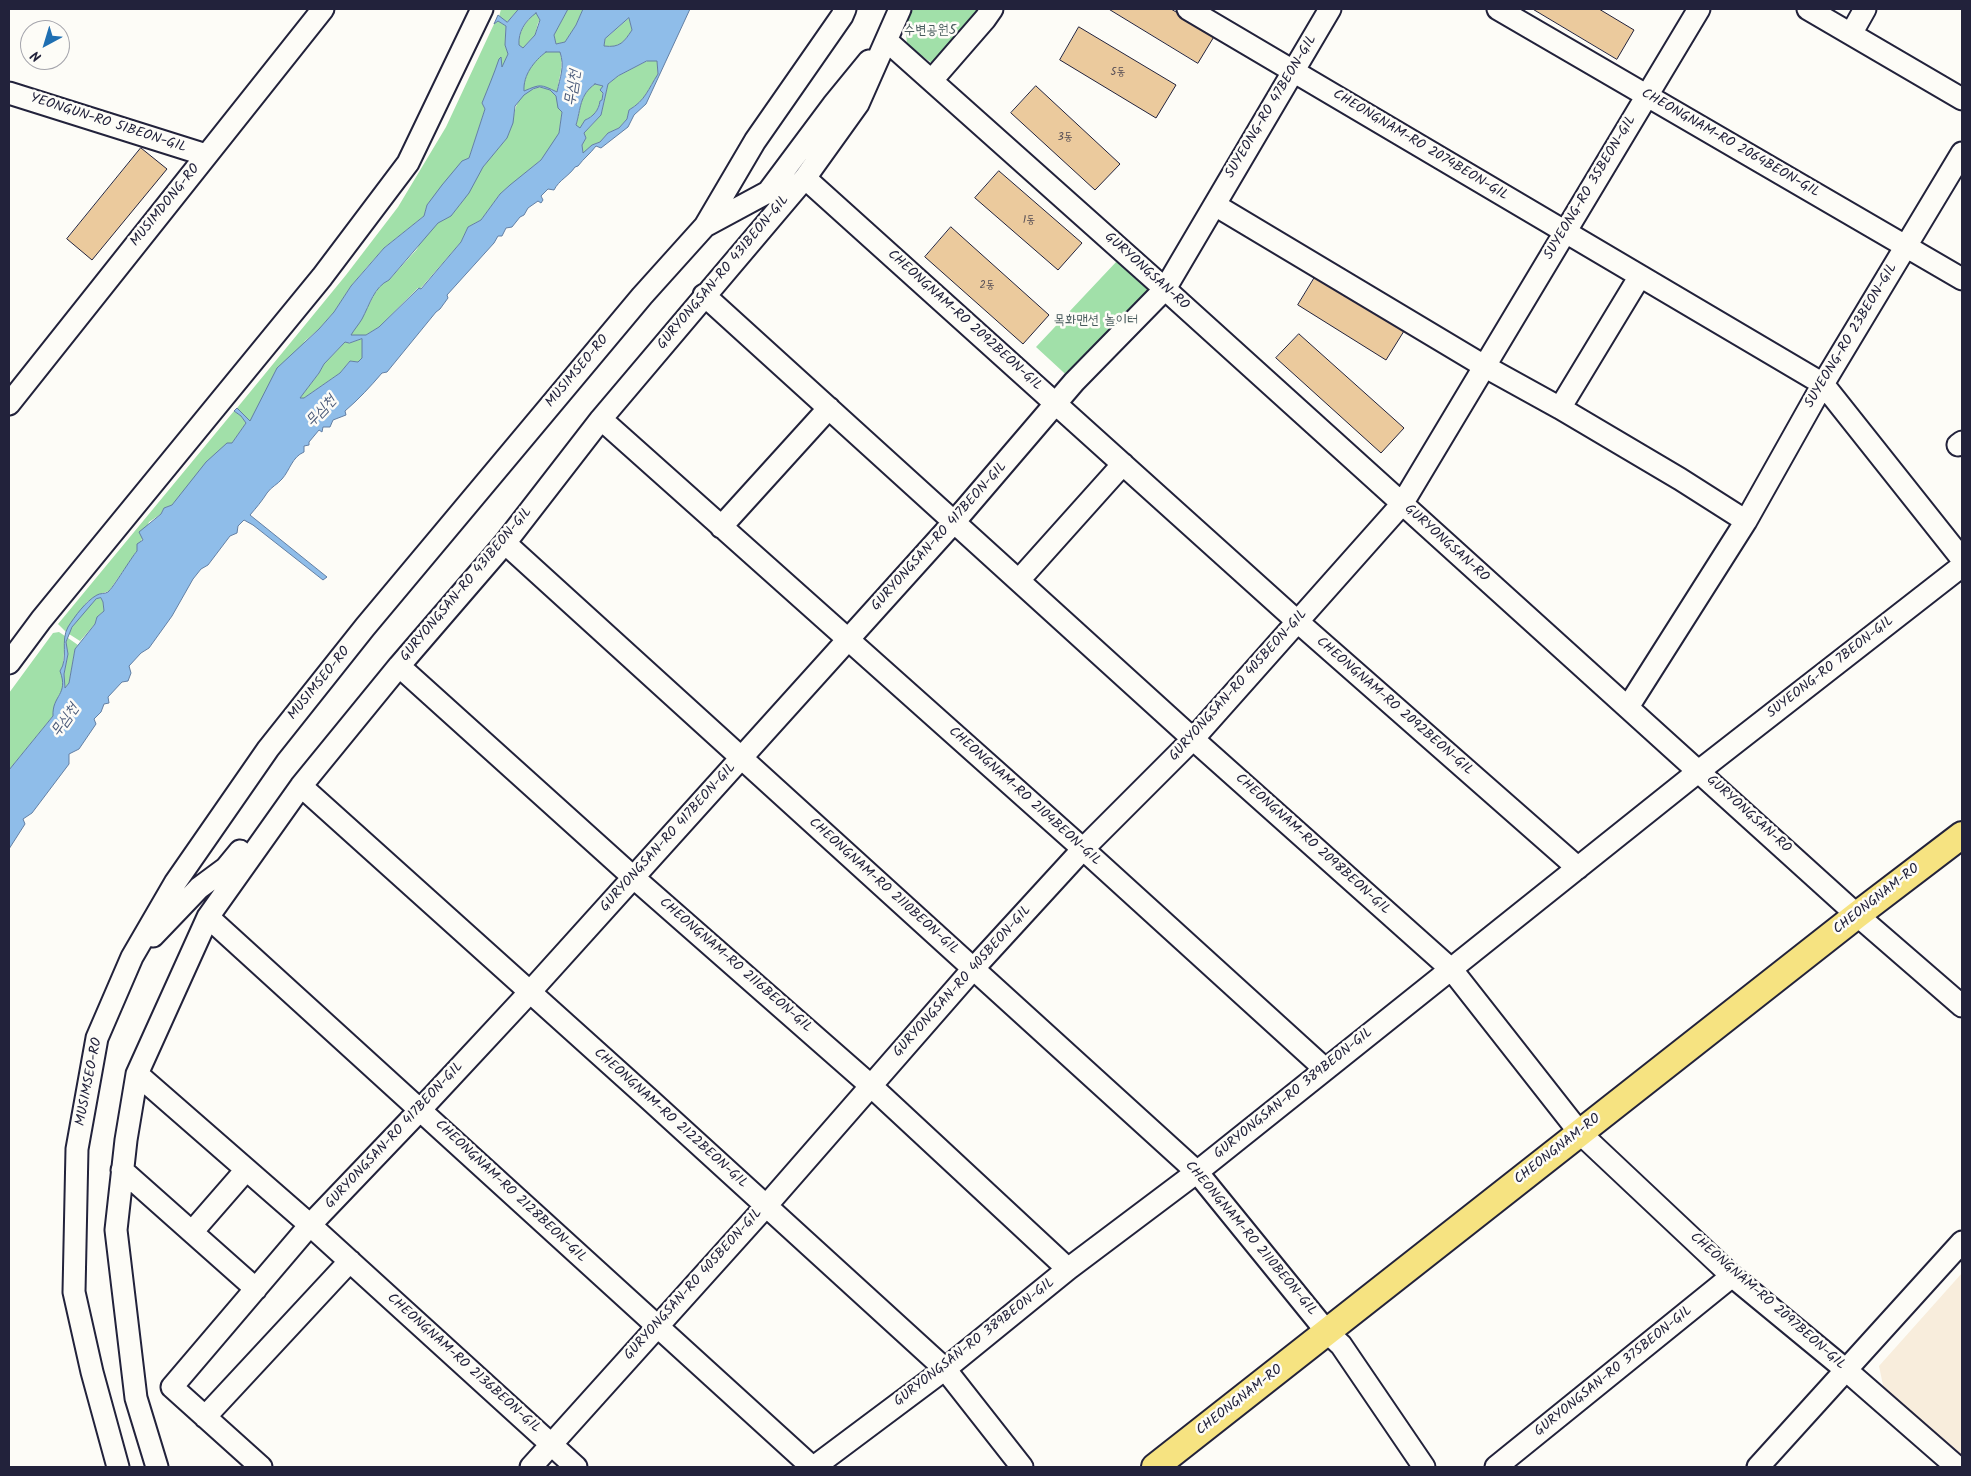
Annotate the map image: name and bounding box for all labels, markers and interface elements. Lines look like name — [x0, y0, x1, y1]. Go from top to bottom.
north arrow — [20, 20, 70, 70]
park label: 수변공원5 — [904, 24, 956, 40]
street label: SUYEONG-RO 47BEON-GIL — [1223, 32, 1321, 182]
text: N — [26, 45, 47, 67]
house number: 5동 — [1111, 66, 1125, 80]
water label: 무심천 — [562, 69, 586, 107]
street label: CHEONGNAM-RO 2064BEON-GIL — [1638, 86, 1822, 202]
street label: CHEONGNAM-RO 2074BEON-GIL — [1329, 87, 1511, 205]
street label: YEONGUN-RO 51BEON-GIL — [28, 91, 188, 157]
street label: SUYEONG-RO 35BEON-GIL — [1541, 113, 1641, 263]
house number: 3동 — [1057, 131, 1073, 145]
street label: MUSIMDONG-RO — [128, 161, 204, 251]
street label: GURYONGSAN-RO 431BEON-GIL — [655, 192, 793, 354]
house number: 1동 — [1023, 214, 1035, 228]
street label: GURYONGSAN-RO — [1100, 229, 1192, 315]
street label: CHEONGNAM-RO 2092BEON-GIL — [883, 247, 1045, 395]
street label: SUYEONG-RO 23BEON-GIL — [1802, 261, 1902, 411]
house number: 2동 — [979, 279, 995, 293]
park label: 목화맨션 놀이터 — [1054, 314, 1138, 330]
street label: MUSIMSEO-RO — [543, 332, 613, 412]
water label: 무심천 — [303, 393, 341, 431]
street label: GURYONGSAN-RO 417BEON-GIL — [869, 459, 1011, 615]
street label: GURYONGSAN-RO — [1400, 501, 1492, 587]
street label: GURYONGSAN-RO 431BEON-GIL — [398, 504, 536, 666]
street label: GURYONGSAN-RO 405BEON-GIL — [1166, 607, 1312, 765]
street label: SUYEONG-RO 7BEON-GIL — [1764, 613, 1898, 723]
street label: CHEONGNAM-RO 2092BEON-GIL — [1312, 634, 1476, 780]
street label: MUSIMSEO-RO — [285, 644, 355, 724]
water label: 무심천 — [48, 701, 84, 741]
street label: CHEONGNAM-RO 2104BEON-GIL — [944, 724, 1104, 870]
street label: GURYONGSAN-RO 417BEON-GIL — [598, 760, 740, 916]
street label: CHEONGNAM-RO 2098BEON-GIL — [1231, 771, 1393, 919]
street label: GURYONGSAN-RO — [1702, 772, 1794, 858]
street label: CHEONGNAM-RO 2110BEON-GIL — [804, 815, 962, 959]
street label: CHEONGNAM-RO — [1831, 861, 1923, 939]
street label: CHEONGNAM-RO 2116BEON-GIL — [655, 895, 815, 1037]
street label: GURYONGSAN-RO 405BEON-GIL — [890, 903, 1036, 1061]
street label: GURYONGSAN-RO 389BEON-GIL — [1211, 1025, 1377, 1163]
street label: MUSIMSEO-RO — [73, 1036, 107, 1128]
street label: CHEONGNAM-RO 2122BEON-GIL — [590, 1045, 750, 1193]
street label: GURYONGSAN-RO 417BEON-GIL — [322, 1059, 468, 1213]
street label: CHEONGNAM-RO — [1512, 1111, 1604, 1189]
street label: CHEONGNAM-RO 2128BEON-GIL — [431, 1117, 589, 1267]
street label: CHEONGNAM-RO 2110BEON-GIL — [1180, 1158, 1320, 1320]
street label: GURYONGSAN-RO 405BEON-GIL — [621, 1206, 767, 1364]
street label: CHEONGNAM-RO 2097BEON-GIL — [1686, 1230, 1848, 1374]
street label: GURYONGSAN-RO 389BEON-GIL — [891, 1275, 1059, 1411]
street label: CHEONGNAM-RO 2136BEON-GIL — [383, 1291, 543, 1437]
street label: GURYONGSAN-RO 375BEON-GIL — [1532, 1303, 1696, 1441]
street label: CHEONGNAM-RO — [1194, 1362, 1286, 1440]

